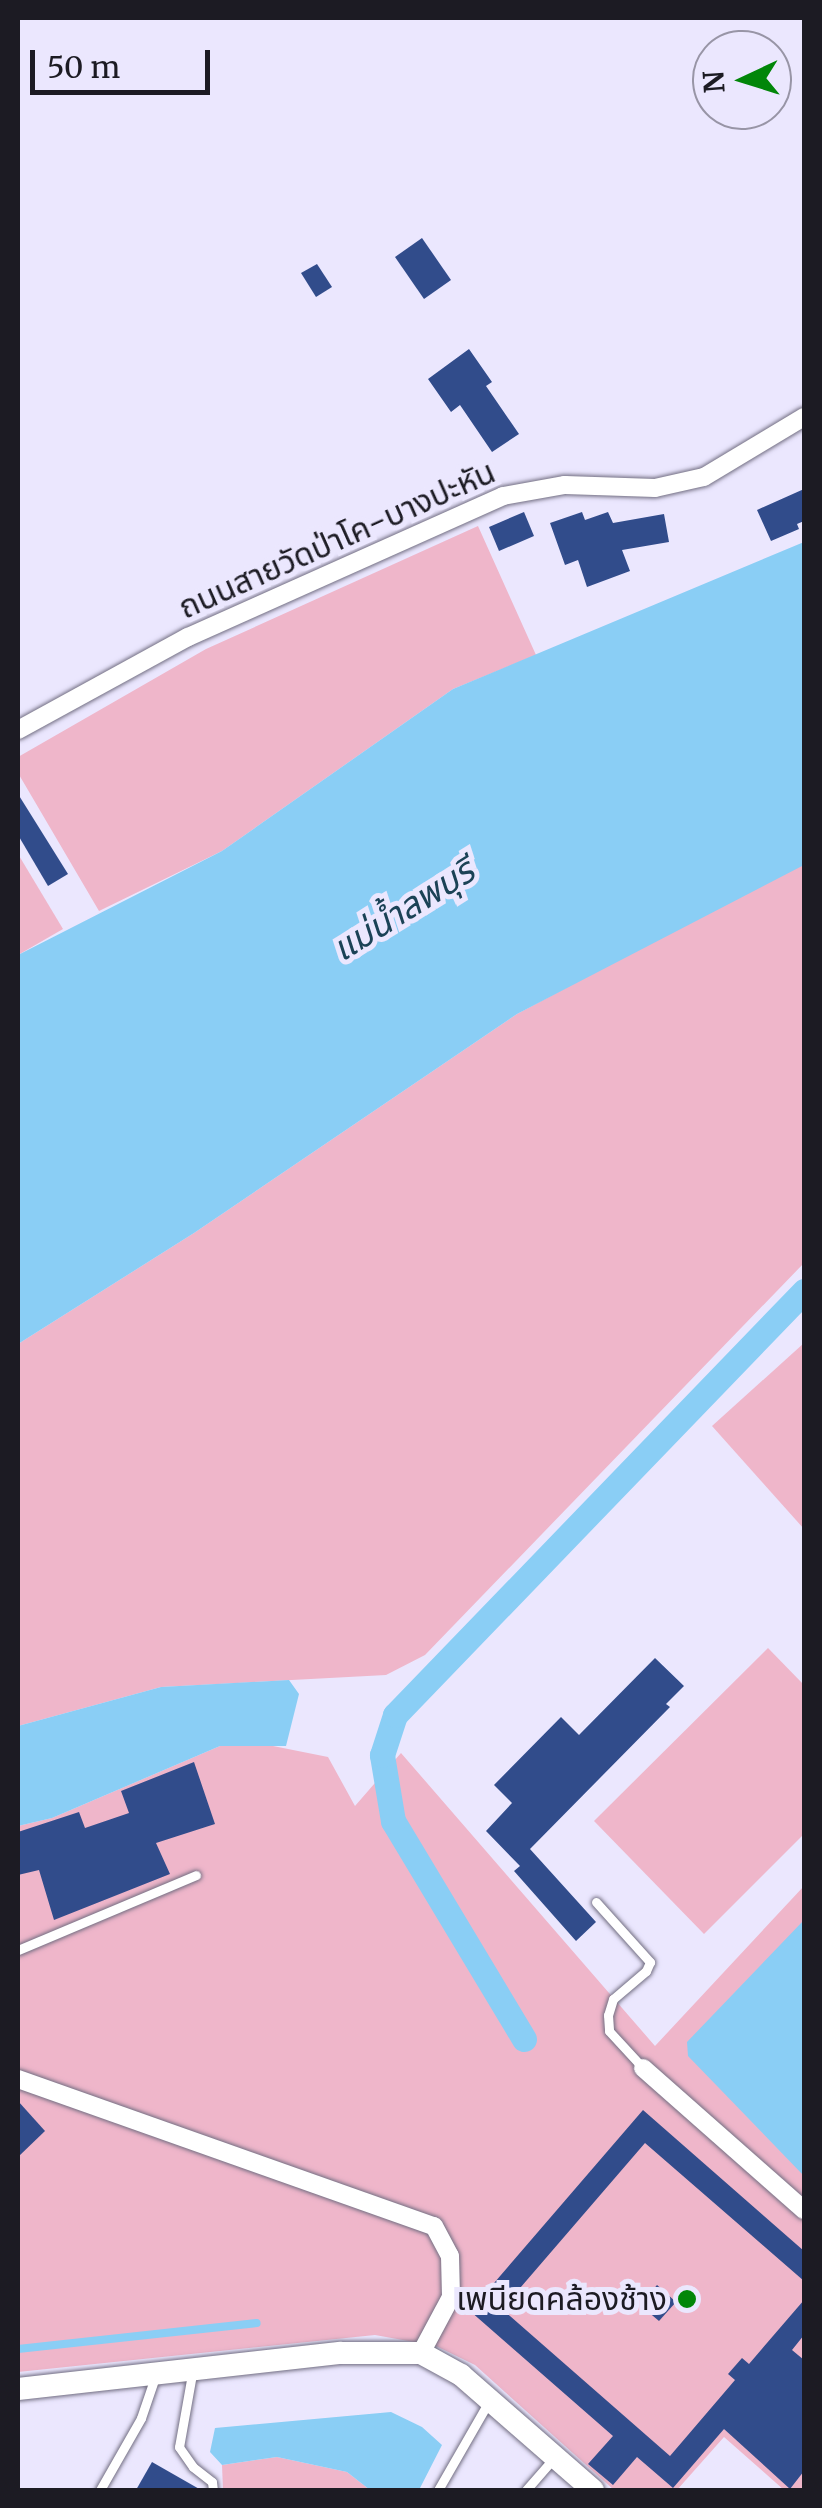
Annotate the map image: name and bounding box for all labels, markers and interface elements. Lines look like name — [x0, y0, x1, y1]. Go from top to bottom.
scale bar — [35, 30, 215, 92]
north arrow — [692, 30, 792, 130]
text: 50 m — [47, 48, 120, 86]
text: N — [695, 70, 733, 94]
street label: ถนนสายวัดป่าโค-บางปะหัน — [173, 453, 501, 627]
water label: แม่น้ำลพบุรี — [324, 850, 482, 970]
place label: เพนียดคล้องช้าง — [456, 2280, 667, 2318]
marker: เพนียดคล้องช้าง — [676, 2288, 698, 2310]

